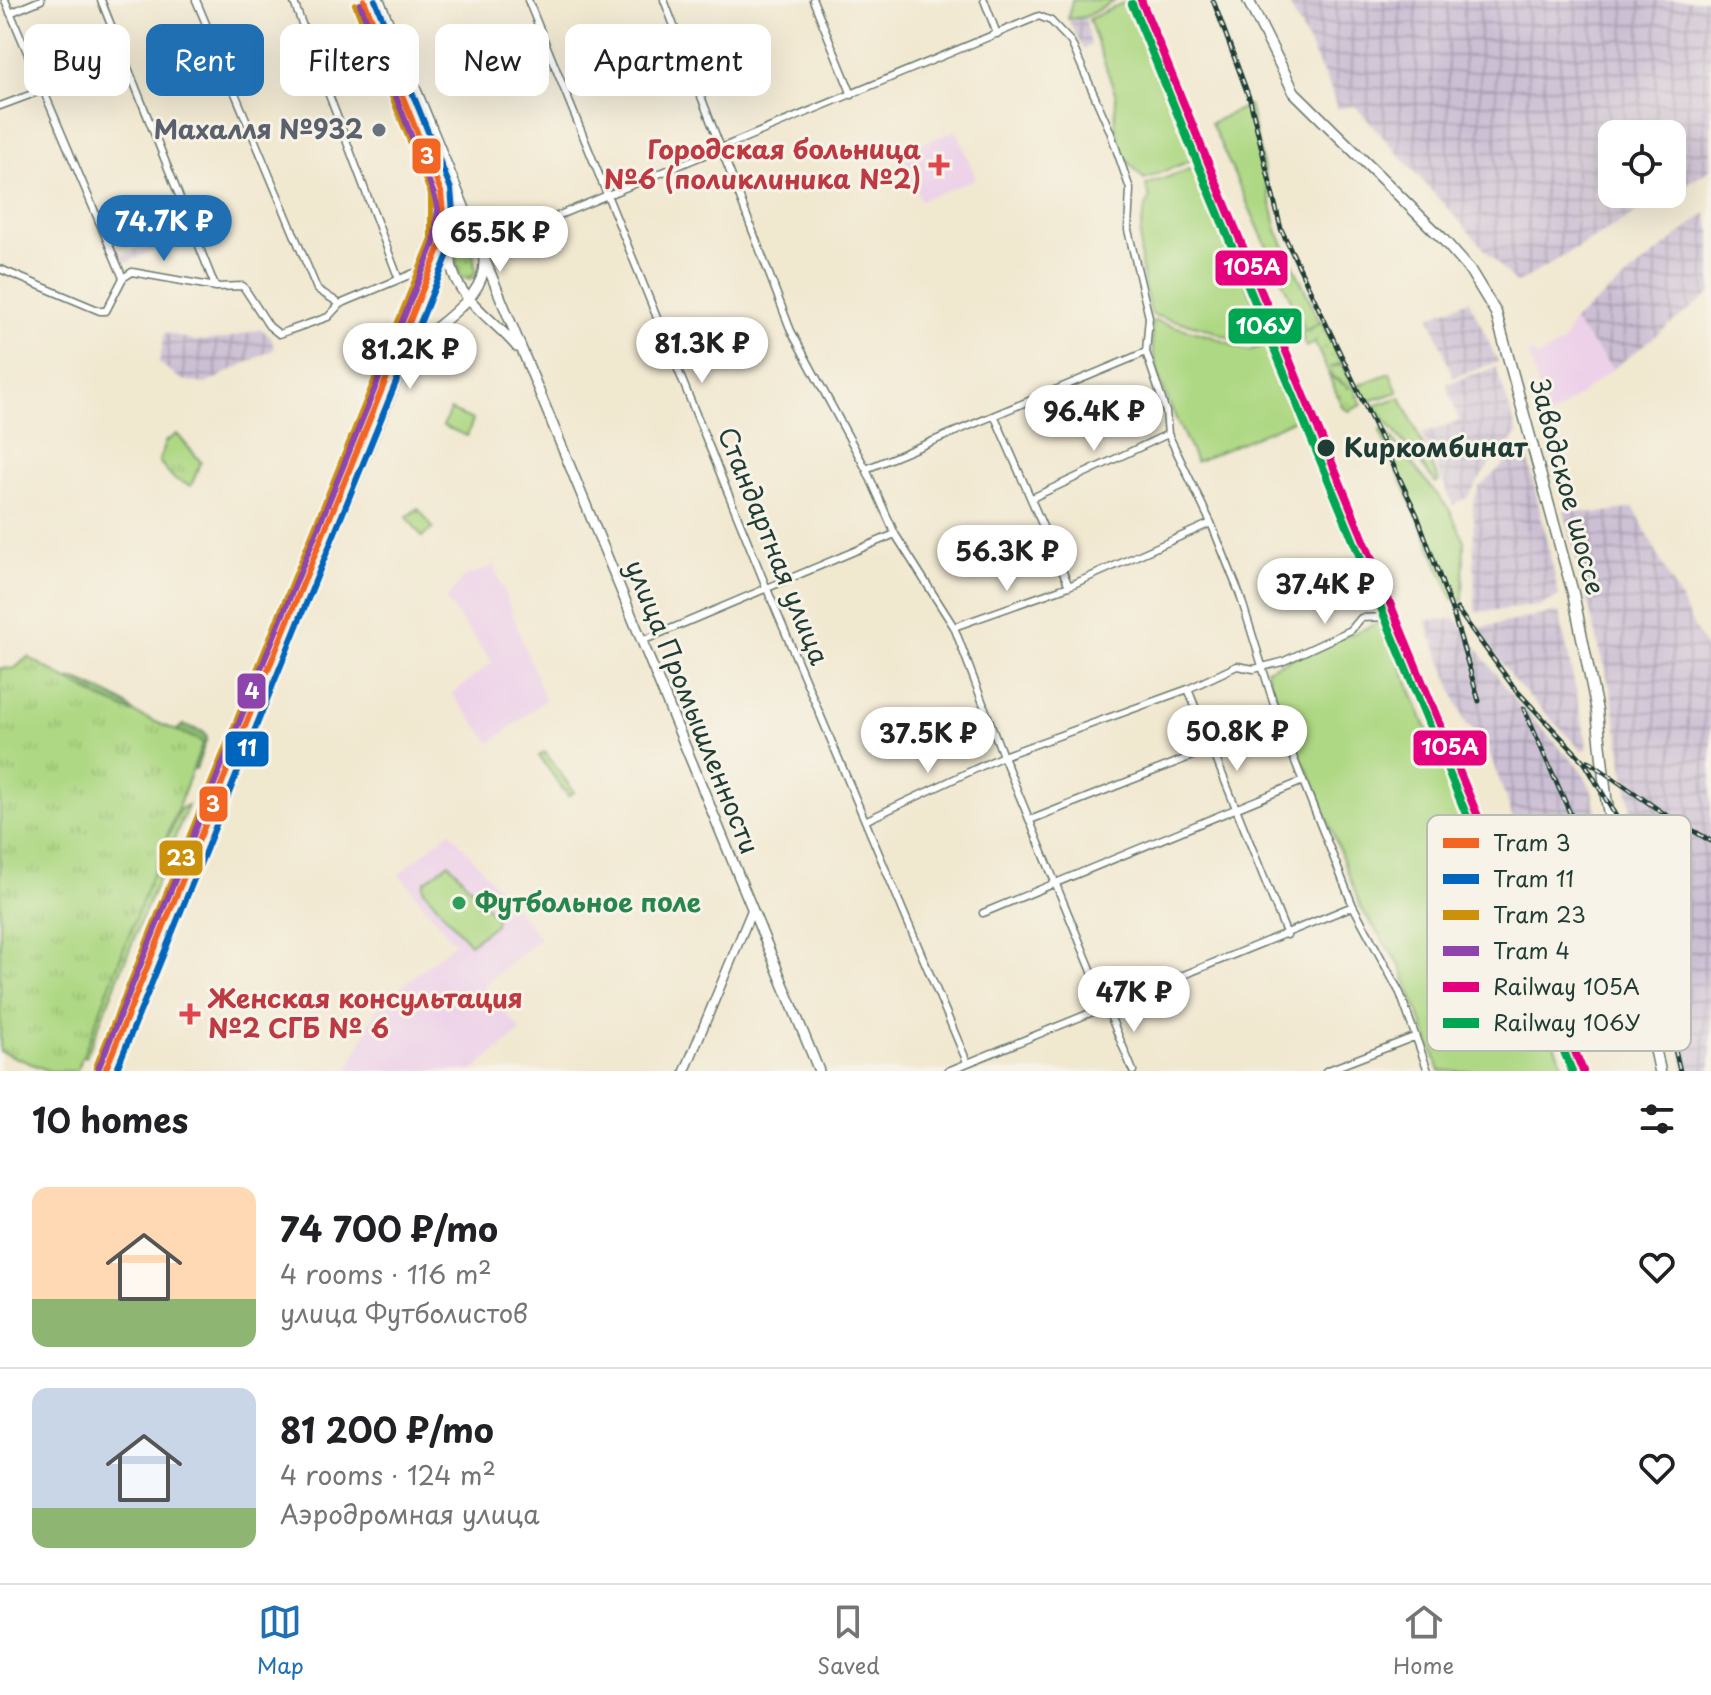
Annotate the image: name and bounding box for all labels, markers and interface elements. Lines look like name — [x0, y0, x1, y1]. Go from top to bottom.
chip: Buy — [24, 24, 130, 96]
chip: Rent — [146, 24, 264, 96]
chip: Filters — [280, 24, 419, 96]
chip: New — [435, 24, 549, 96]
chip: Apartment — [565, 24, 771, 96]
place label: Махалля №932 — [154, 109, 363, 148]
map controls — [1598, 120, 1686, 208]
button: locate — [1598, 120, 1686, 208]
marker: Махалля №932 — [370, 121, 388, 139]
place label: Городская больница №6 (поликлиника №2) — [604, 129, 921, 198]
line badge: 3 — [411, 137, 442, 175]
text: 3 — [420, 138, 434, 171]
marker: Городская больница №6 (поликлиника №2) — [928, 154, 950, 176]
pin: 74.7K ₽ — [90, 195, 238, 263]
text: 74.7K ₽ — [115, 201, 213, 240]
pin: 65.5K ₽ — [426, 206, 574, 274]
text: 65.5K ₽ — [450, 212, 550, 251]
line badge: 105А — [1214, 249, 1289, 287]
text: 105А — [1223, 249, 1281, 282]
line badge: 106У — [1227, 307, 1303, 345]
text: 106У — [1236, 308, 1295, 341]
pin: 81.3K ₽ — [628, 317, 776, 385]
pin: 81.2K ₽ — [336, 323, 484, 391]
text: 81.3K ₽ — [654, 323, 750, 362]
text: 81.2K ₽ — [361, 329, 459, 368]
street label: Заводское шоссе — [1521, 374, 1616, 599]
pin: 96.4K ₽ — [1020, 385, 1168, 453]
text: 96.4K ₽ — [1043, 391, 1145, 430]
street label: Стандартная улица — [709, 421, 840, 671]
place label: Киркомбинат — [1344, 427, 1529, 466]
marker: Киркомбинат — [1315, 437, 1337, 459]
pin: 56.3K ₽ — [933, 525, 1081, 593]
text: 56.3K ₽ — [955, 531, 1059, 570]
street label: улица Промышленности — [616, 554, 770, 859]
pin: 37.4K ₽ — [1251, 558, 1399, 626]
text: 37.4K ₽ — [1275, 564, 1375, 603]
line badge: 4 — [236, 672, 267, 710]
text: 4 — [245, 673, 260, 706]
pin: 50.8K ₽ — [1163, 705, 1311, 773]
pin: 37.5K ₽ — [854, 707, 1002, 775]
text: 50.8K ₽ — [1185, 711, 1289, 750]
text: 37.5K ₽ — [879, 713, 977, 752]
line badge: 105А — [1412, 729, 1488, 767]
text: 105А — [1421, 729, 1479, 762]
line badge: 11 — [224, 730, 270, 768]
text: 11 — [237, 730, 257, 763]
line badge: 3 — [198, 785, 229, 823]
text: 3 — [206, 786, 220, 819]
legend — [1427, 815, 1691, 1051]
text: Tram 3 — [1493, 825, 1571, 858]
line badge: 23 — [158, 839, 204, 877]
text: 23 — [166, 840, 196, 873]
text: Tram 11 — [1493, 861, 1574, 894]
place label: Футбольное поле — [475, 882, 701, 921]
marker: Футбольное поле — [450, 894, 468, 912]
text: Tram 23 — [1493, 897, 1586, 930]
text: Tram 4 — [1493, 933, 1570, 966]
pin: 47K ₽ — [1078, 966, 1190, 1034]
text: Railway 105А — [1493, 969, 1640, 1002]
text: 47K ₽ — [1096, 972, 1172, 1011]
place label: Женская консультация №2 СГБ № 6 — [207, 978, 523, 1047]
marker: Женская консультация №2 СГБ № 6 — [179, 1003, 201, 1025]
text: Railway 106У — [1493, 1005, 1640, 1038]
text: 10 homes — [32, 1093, 188, 1145]
icon: filters — [1635, 1097, 1679, 1141]
text: 74 700 ₽/mo — [280, 1202, 498, 1254]
icon: home — [96, 1219, 192, 1315]
icon: heart — [1635, 1245, 1679, 1289]
text: 4 rooms · 116 m² — [280, 1254, 492, 1293]
text: улица Футболистов — [280, 1293, 528, 1332]
text: 81 200 ₽/mo — [280, 1403, 494, 1455]
icon: home — [96, 1420, 192, 1516]
icon: heart — [1635, 1446, 1679, 1490]
text: 4 rooms · 124 m² — [280, 1455, 496, 1494]
text: Аэродромная улица — [280, 1494, 540, 1533]
tab: Map — [257, 1600, 304, 1681]
tab: Saved — [817, 1600, 880, 1681]
tab: Home — [1393, 1600, 1454, 1681]

